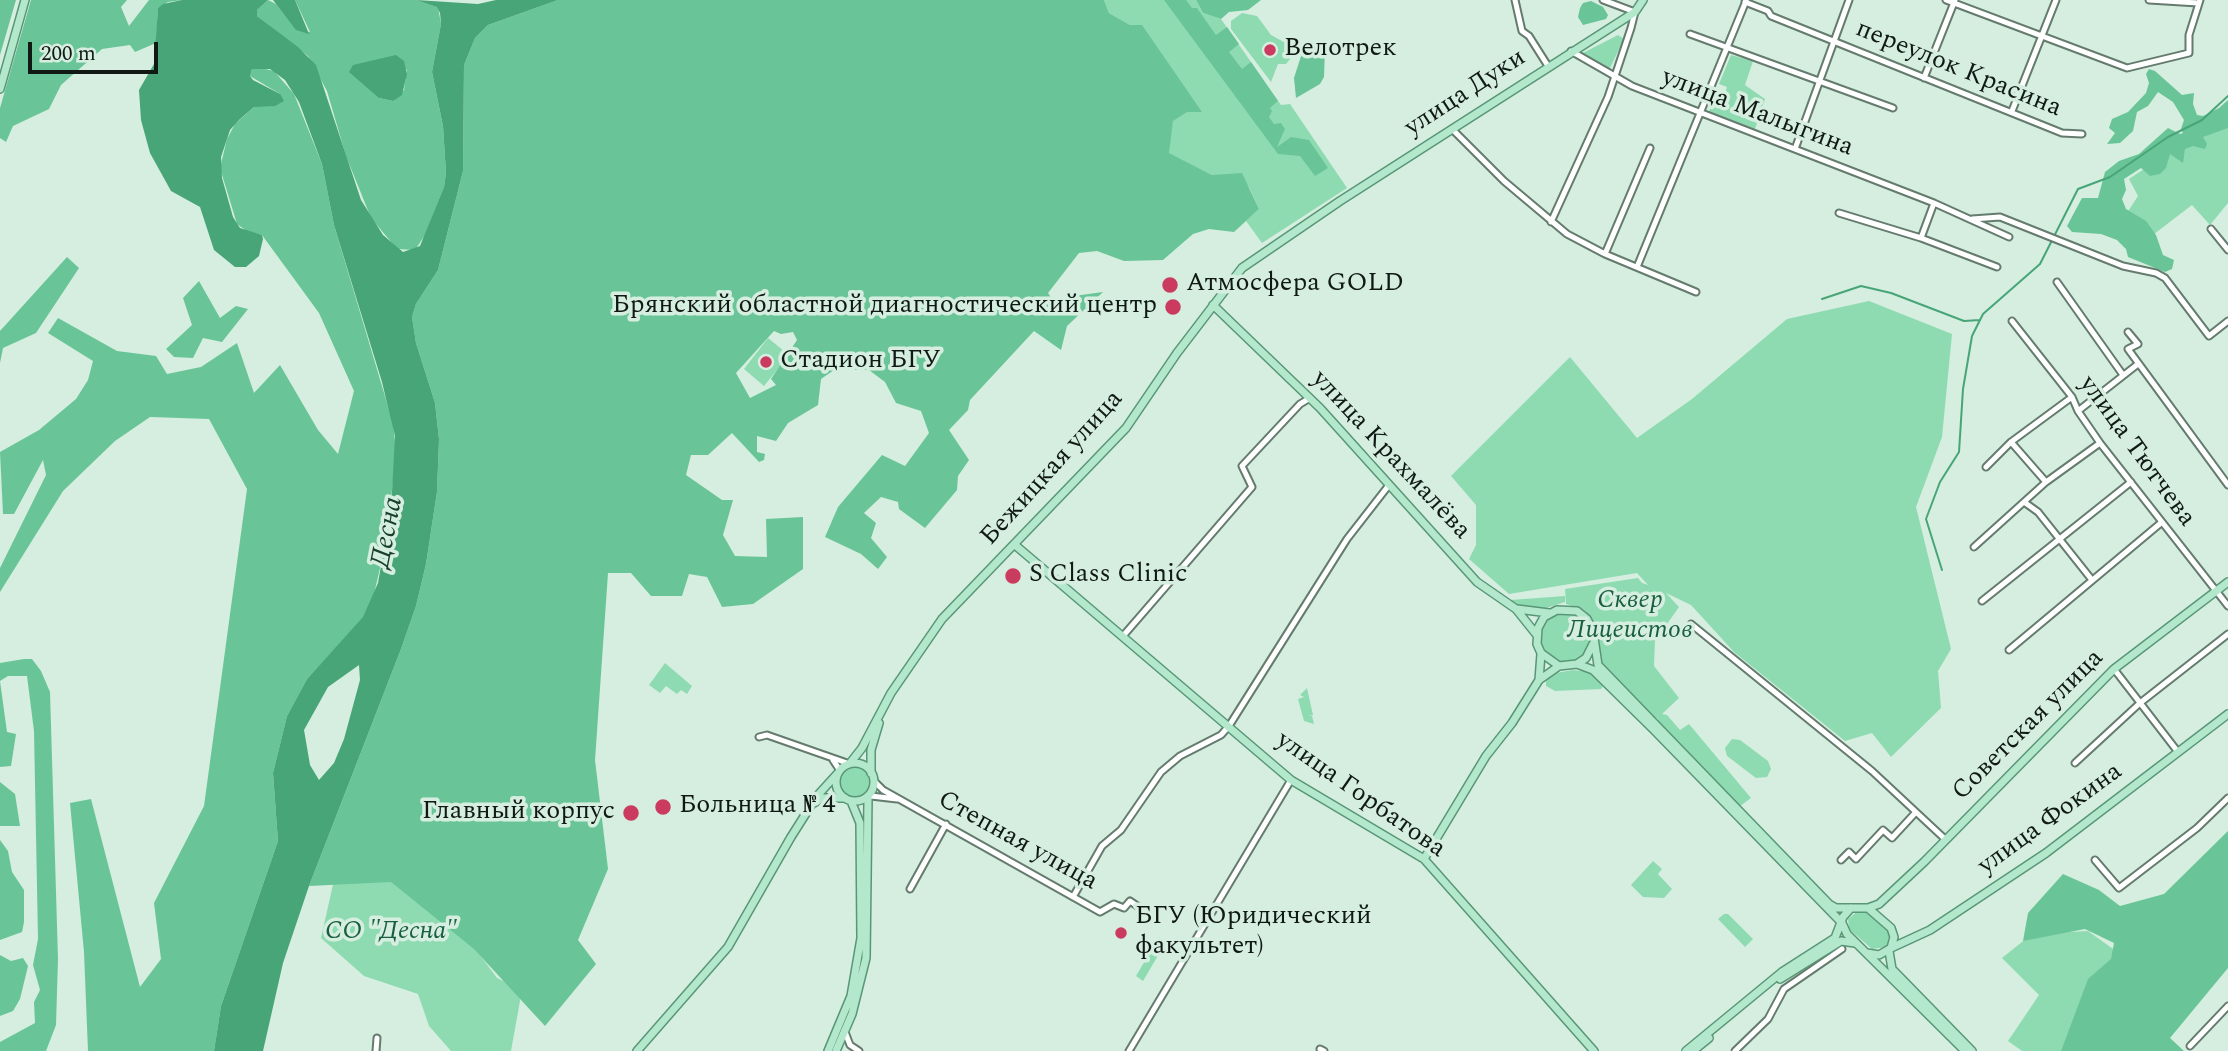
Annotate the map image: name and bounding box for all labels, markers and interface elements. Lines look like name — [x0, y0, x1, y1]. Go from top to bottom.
street label: переулок Красина — [1851, 14, 2065, 126]
scale bar — [32, 28, 161, 72]
place label: Велотрек — [1284, 34, 1397, 66]
text: 200 m — [41, 38, 96, 70]
marker: Велотрек — [1262, 42, 1278, 58]
street label: улица Дуки — [1400, 43, 1532, 145]
street label: улица Малыгина — [1657, 63, 1857, 165]
place label: Атмосфера GOLD — [1186, 269, 1404, 301]
marker: Атмосфера GOLD — [1160, 275, 1180, 295]
place label: Брянский областной диагностический центр — [612, 291, 1157, 323]
marker: Брянский областной диагностический центр — [1163, 297, 1183, 317]
place label: Стадион БГУ — [780, 346, 941, 378]
marker: Стадион БГУ — [758, 354, 774, 370]
street label: улица Крахмалёва — [1304, 365, 1476, 547]
street label: улица Тютчева — [2071, 371, 2201, 533]
street label: Бежицкая улица — [975, 385, 1131, 553]
water label: Десна — [366, 494, 412, 572]
place label: S Class Clinic — [1029, 560, 1187, 592]
marker: S Class Clinic — [1003, 566, 1023, 586]
park label: Сквер Лицеистов — [1567, 586, 1693, 648]
street label: Советская улица — [1947, 644, 2111, 808]
street label: улица Горбатова — [1269, 726, 1451, 866]
street label: улица Фокина — [1973, 757, 2129, 883]
street label: Степная улица — [932, 785, 1102, 899]
place label: Больница № 4 — [679, 791, 835, 823]
place label: Главный корпус — [422, 797, 615, 829]
marker: Больница № 4 — [653, 797, 673, 817]
marker: Главный корпус — [621, 803, 641, 823]
place label: БГУ (Юридический факультет) — [1135, 902, 1372, 964]
park label: СО "Десна" — [325, 917, 457, 949]
marker: БГУ (Юридический факультет) — [1113, 925, 1129, 941]

